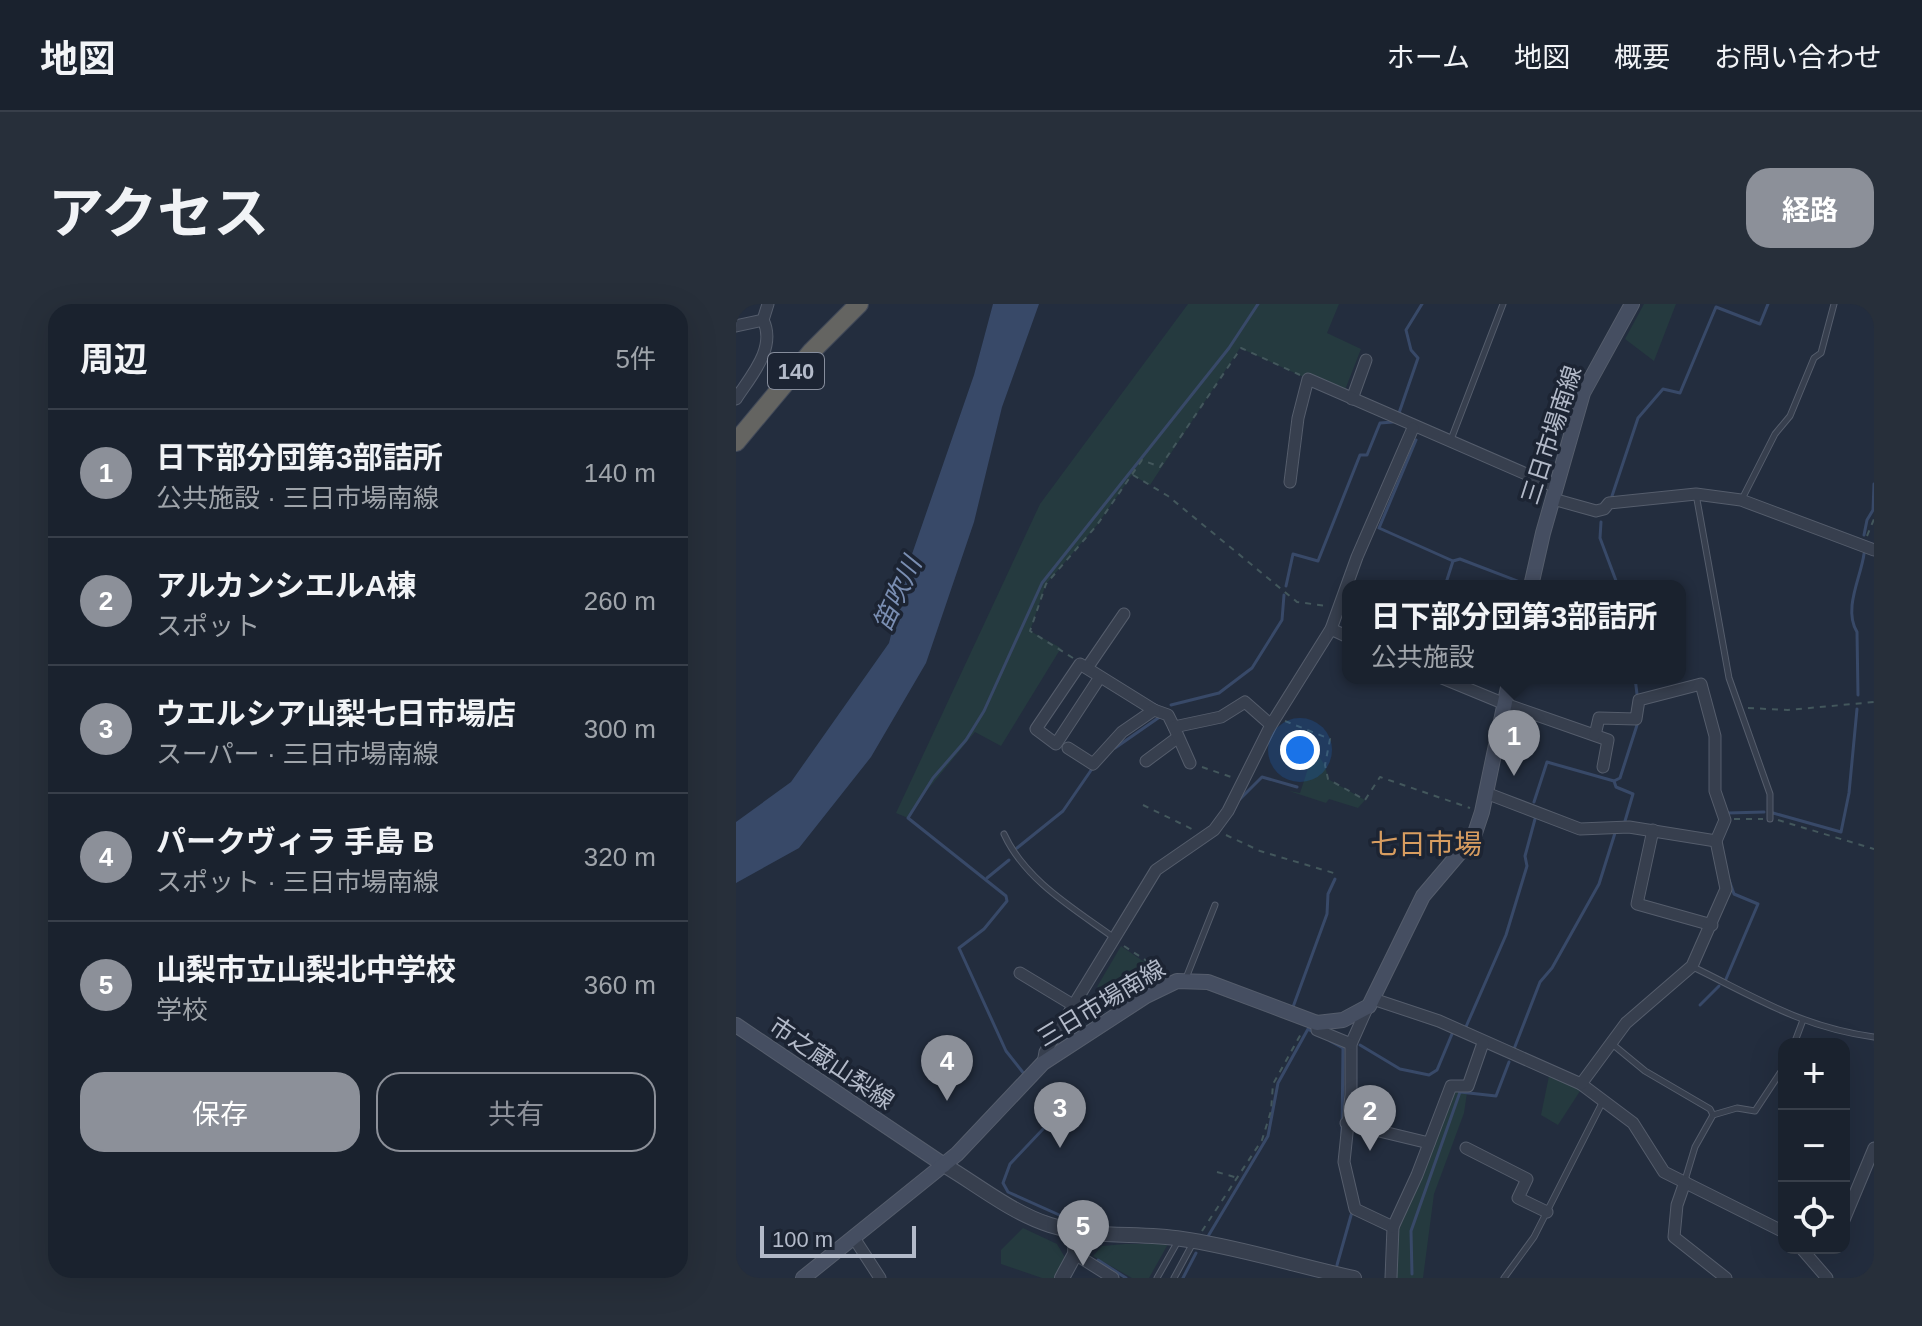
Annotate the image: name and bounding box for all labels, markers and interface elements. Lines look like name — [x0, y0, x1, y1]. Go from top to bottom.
text: 地図 — [40, 38, 116, 80]
text: ホーム — [1387, 42, 1470, 73]
text: 地図 — [1514, 42, 1570, 73]
text: 概要 — [1614, 42, 1670, 73]
text: お問い合わせ — [1714, 42, 1882, 73]
button: 経路 — [1746, 168, 1874, 248]
text: アクセス — [48, 182, 269, 245]
text: 周辺 — [80, 340, 148, 378]
text: 5件 — [616, 344, 656, 374]
road number: 140 — [768, 353, 824, 389]
street label: 三日市場南線 — [1516, 362, 1586, 508]
text: 日下部分団第3部詰所 — [156, 441, 443, 474]
text: 1 — [99, 458, 113, 488]
text: 140 m — [584, 458, 656, 488]
text: 公共施設 · 三日市場南線 — [156, 483, 439, 513]
water label: 笛吹川 — [867, 550, 928, 636]
text: アルカンシエルA棟 — [156, 569, 416, 602]
popup — [1342, 580, 1686, 684]
text: 2 — [99, 586, 113, 616]
text: 260 m — [584, 586, 656, 616]
text: 日下部分団第3部詰所 — [1371, 600, 1657, 633]
text: スポット — [156, 611, 260, 641]
text: 公共施設 — [1371, 642, 1475, 672]
text: ウエルシア山梨七日市場店 — [156, 697, 516, 730]
pin: 1 — [1488, 710, 1540, 776]
text: 3 — [99, 714, 113, 744]
text: 300 m — [584, 714, 656, 744]
your location — [1280, 730, 1320, 770]
text: スーパー · 三日市場南線 — [156, 739, 439, 769]
text: パークヴィラ 手島 B — [156, 825, 434, 858]
district label: 七日市場 — [1370, 829, 1482, 860]
text: 4 — [99, 842, 113, 872]
text: 320 m — [584, 842, 656, 872]
text: スポット · 三日市場南線 — [156, 867, 439, 897]
text: 山梨市立山梨北中学校 — [156, 953, 456, 986]
street label: 三日市場南線 — [1032, 954, 1170, 1052]
text: 5 — [99, 970, 113, 1000]
text: 360 m — [584, 970, 656, 1000]
text: 学校 — [156, 995, 208, 1025]
street label: 市之蔵山梨線 — [765, 1012, 899, 1114]
pin: 4 — [921, 1035, 973, 1101]
map controls — [1778, 1038, 1850, 1254]
button: + — [1778, 1038, 1850, 1110]
button: 保存 — [80, 1072, 360, 1152]
button: 共有 — [376, 1072, 656, 1152]
pin: 3 — [1034, 1082, 1086, 1148]
pin: 2 — [1344, 1085, 1396, 1151]
button: − — [1778, 1110, 1850, 1182]
button: locate — [1778, 1182, 1850, 1254]
pin: 5 — [1057, 1200, 1109, 1266]
scale bar — [760, 1222, 916, 1258]
text: 100 m — [772, 1227, 833, 1252]

